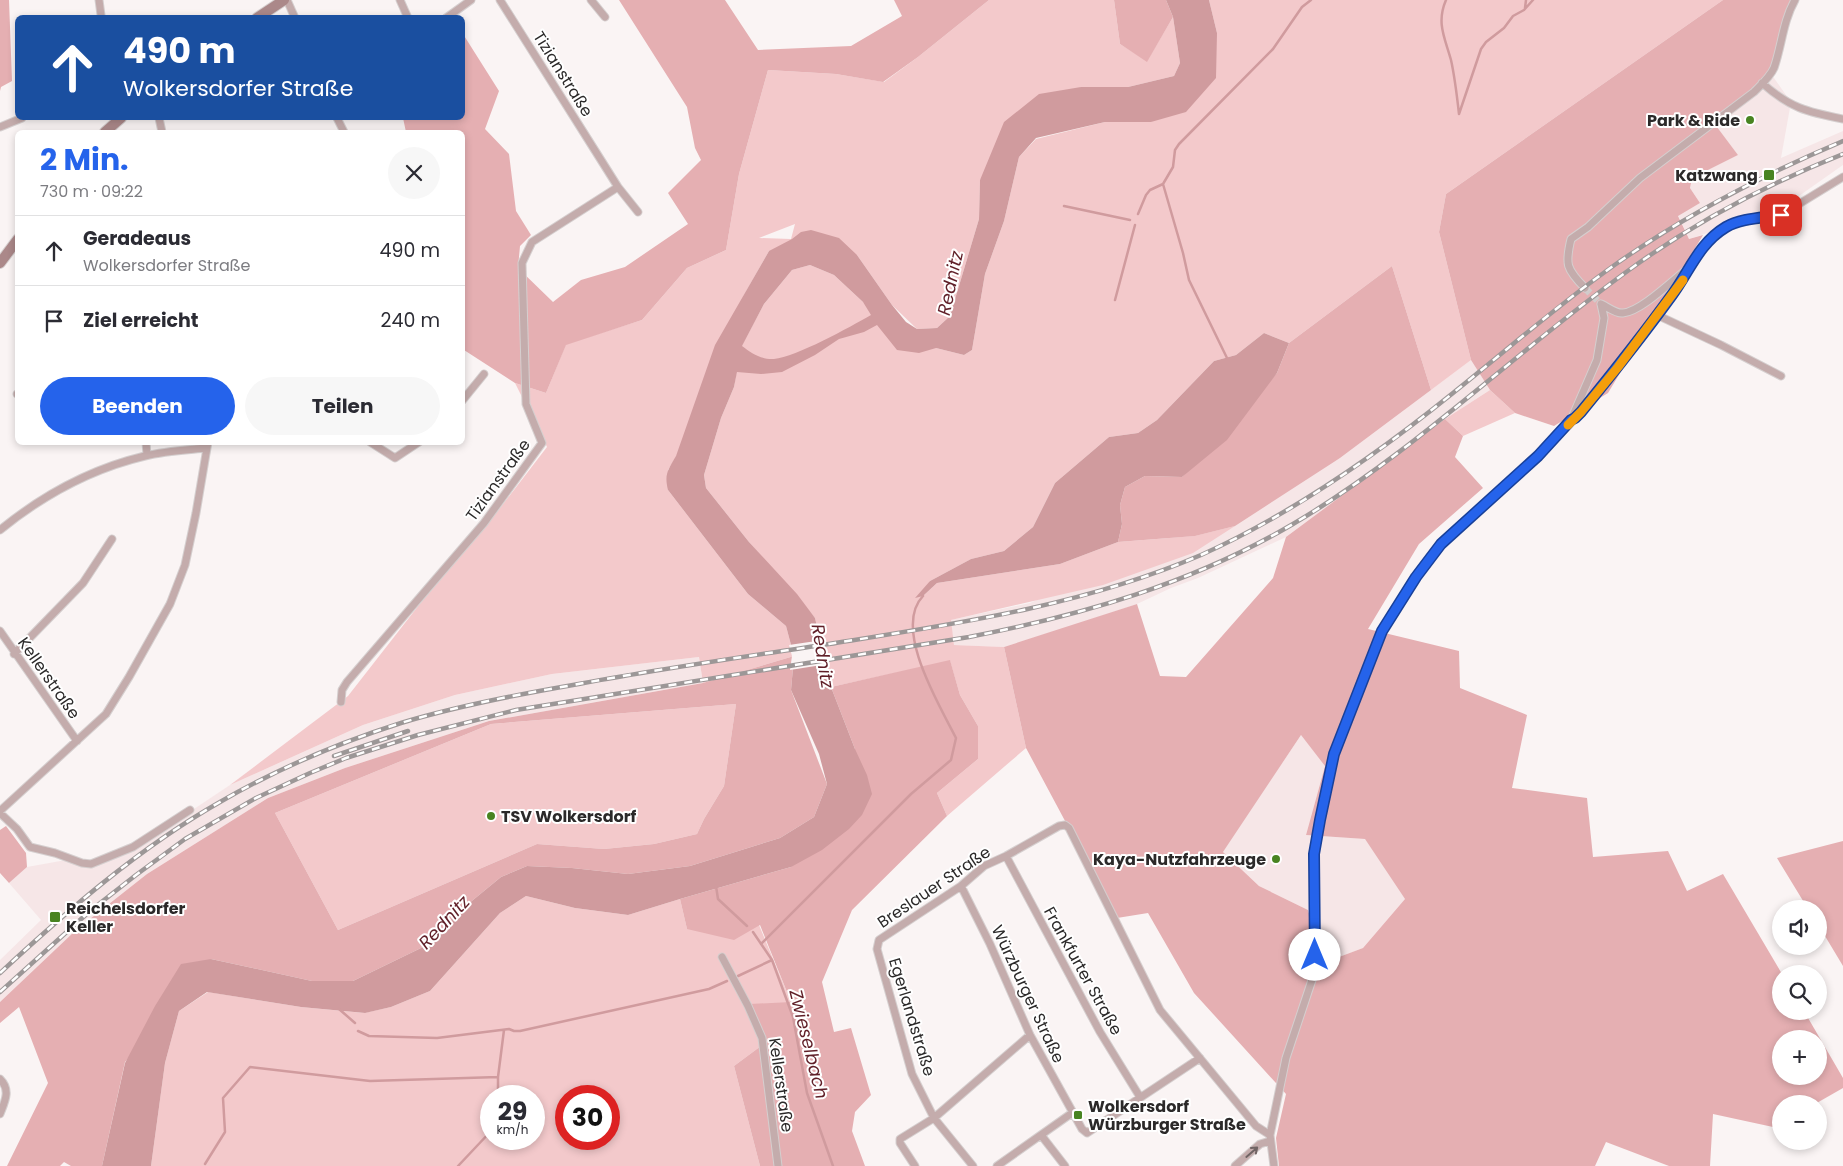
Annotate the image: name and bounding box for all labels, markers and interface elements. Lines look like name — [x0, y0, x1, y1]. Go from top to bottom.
text: 490 m — [123, 26, 236, 75]
street label: Tizianstraße — [528, 27, 598, 121]
icon: ahead — [40, 35, 105, 100]
text: Wolkersdorfer Straße — [123, 73, 353, 104]
place label: Park & Ride — [1647, 109, 1740, 132]
marker: Park & Ride — [1744, 114, 1756, 126]
text: 2 Min. — [40, 138, 129, 181]
button: close — [388, 147, 440, 199]
place label: Katzwang — [1675, 164, 1758, 187]
marker: Katzwang — [1762, 168, 1776, 182]
text: 730 m · 09:22 — [40, 180, 143, 203]
pin — [1760, 194, 1802, 236]
icon: arrive — [1767, 201, 1795, 229]
text: Geradeaus — [83, 225, 191, 252]
icon: ahead — [40, 237, 68, 265]
text: 490 m — [380, 237, 440, 264]
water label: Rednitz — [931, 248, 969, 317]
text: Wolkersdorfer Straße — [83, 254, 251, 277]
icon: arrive — [40, 307, 68, 335]
text: Ziel erreicht — [83, 307, 199, 334]
text: 240 m — [381, 307, 440, 334]
button: Beenden — [40, 377, 235, 435]
button: Teilen — [245, 377, 440, 435]
street label: Tizianstraße — [460, 434, 536, 526]
water label: Rednitz — [806, 622, 841, 691]
street label: Kellerstraße — [12, 632, 86, 724]
place label: TSV Wolkersdorf — [501, 805, 637, 828]
marker: TSV Wolkersdorf — [485, 810, 497, 822]
street label: Breslauer Straße — [873, 841, 995, 933]
place label: Kaya-Nutzfahrzeuge — [1093, 848, 1266, 871]
marker: Kaya-Nutzfahrzeuge — [1270, 853, 1282, 865]
water label: Rednitz — [413, 889, 476, 954]
place label: Reichelsdorfer Keller — [66, 897, 185, 938]
map controls — [1772, 900, 1827, 1150]
button: sound — [1772, 900, 1827, 955]
street label: Frankfurter Straße — [1038, 903, 1128, 1039]
marker: Reichelsdorfer Keller — [48, 910, 62, 924]
street label: Würzburger Straße — [986, 921, 1070, 1067]
position arrow — [1288, 928, 1340, 980]
street label: Egerlandstraße — [883, 955, 941, 1079]
button: search — [1772, 965, 1827, 1020]
water label: Zwieselbach — [783, 986, 835, 1101]
button: + — [1772, 1030, 1827, 1085]
street label: Kellerstraße — [763, 1036, 799, 1134]
speed limit sign: 30 — [555, 1085, 620, 1150]
text: 29 — [498, 1094, 527, 1129]
place label: Wolkersdorf Würzburger Straße — [1088, 1095, 1246, 1136]
button: − — [1772, 1095, 1827, 1150]
marker: Wolkersdorf Würzburger Straße — [1072, 1109, 1084, 1121]
text: km/h — [497, 1121, 528, 1138]
one-way arrow — [1245, 1146, 1258, 1158]

